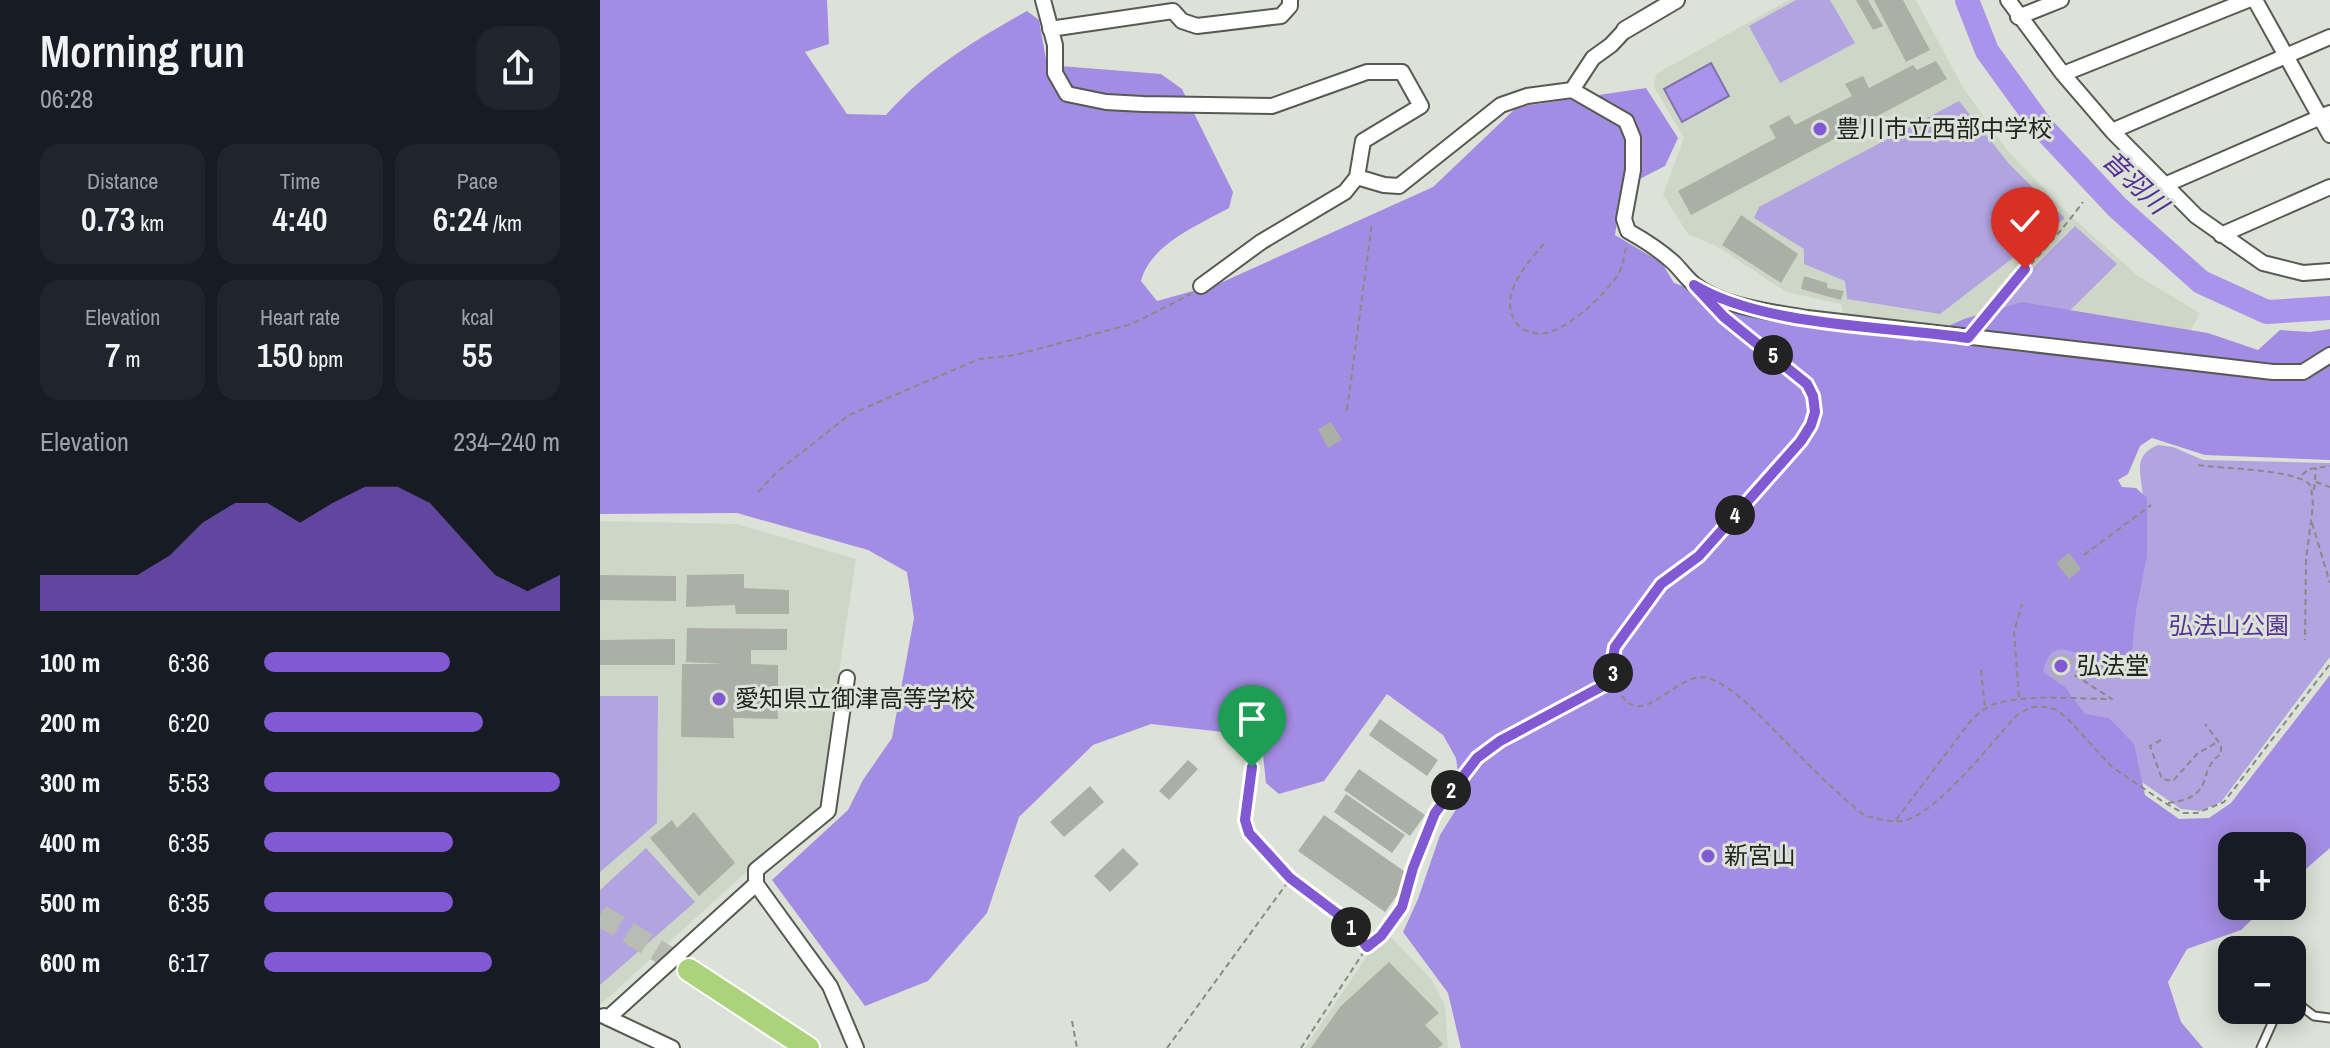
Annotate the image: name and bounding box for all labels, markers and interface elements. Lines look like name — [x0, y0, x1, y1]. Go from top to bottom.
text: Morning run — [40, 21, 245, 81]
button: share — [476, 26, 560, 110]
text: 06:28 — [40, 81, 93, 116]
place label: 豊川市立西部中学校 — [1836, 112, 2052, 144]
marker: 豊川市立西部中学校 — [1811, 120, 1829, 138]
water label: 音羽川 — [2095, 142, 2178, 223]
text: Distance — [87, 166, 158, 196]
text: Time — [280, 166, 320, 196]
text: Pace — [457, 166, 498, 196]
pin — [1991, 187, 2059, 269]
text: 0.73 — [81, 196, 135, 242]
text: 4:40 — [272, 196, 328, 242]
text: 6:24 — [433, 196, 488, 242]
icon: check — [2003, 199, 2047, 243]
text: km — [135, 208, 164, 238]
text: /km — [488, 208, 522, 238]
text: Elevation — [85, 302, 160, 332]
text: Heart rate — [260, 302, 340, 332]
text: kcal — [461, 302, 493, 332]
text: 7 — [105, 332, 120, 378]
text: 150 — [257, 332, 303, 378]
text: 55 — [462, 332, 493, 378]
pin: 5 — [1753, 335, 1793, 375]
text: 5 — [1768, 340, 1778, 370]
text: m — [120, 344, 140, 374]
text: bpm — [303, 344, 343, 374]
text: Elevation — [40, 424, 129, 459]
text: 234–240 m — [453, 424, 560, 459]
pin: 4 — [1715, 495, 1755, 535]
text: 4 — [1730, 500, 1740, 530]
park label: 弘法山公園 — [2169, 609, 2289, 641]
text: 100 m — [40, 645, 100, 680]
text: 6:36 — [168, 645, 210, 680]
place label: 弘法堂 — [2077, 649, 2149, 681]
pin: 3 — [1593, 653, 1633, 693]
marker: 弘法堂 — [2052, 657, 2070, 675]
text: 3 — [1608, 658, 1618, 688]
place label: 愛知県立御津高等学校 — [735, 682, 975, 714]
pin — [1218, 685, 1286, 767]
marker: 愛知県立御津高等学校 — [710, 690, 728, 708]
icon: arrive — [1230, 697, 1274, 741]
text: 200 m — [40, 705, 100, 740]
text: 6:20 — [168, 705, 210, 740]
text: 300 m — [40, 765, 100, 800]
text: 5:53 — [168, 765, 210, 800]
pin: 2 — [1431, 770, 1471, 810]
text: 2 — [1446, 775, 1456, 805]
text: 400 m — [40, 825, 100, 860]
text: 6:35 — [168, 825, 210, 860]
map controls — [2218, 832, 2306, 1024]
button: + — [2218, 832, 2306, 920]
place label: 新宮山 — [1724, 839, 1796, 871]
marker: 新宮山 — [1699, 847, 1717, 865]
text: 500 m — [40, 885, 100, 920]
text: 6:35 — [168, 885, 210, 920]
pin: 1 — [1331, 907, 1371, 947]
text: 1 — [1346, 912, 1356, 942]
button: − — [2218, 936, 2306, 1024]
text: 600 m — [40, 945, 100, 980]
text: 6:17 — [168, 945, 210, 980]

